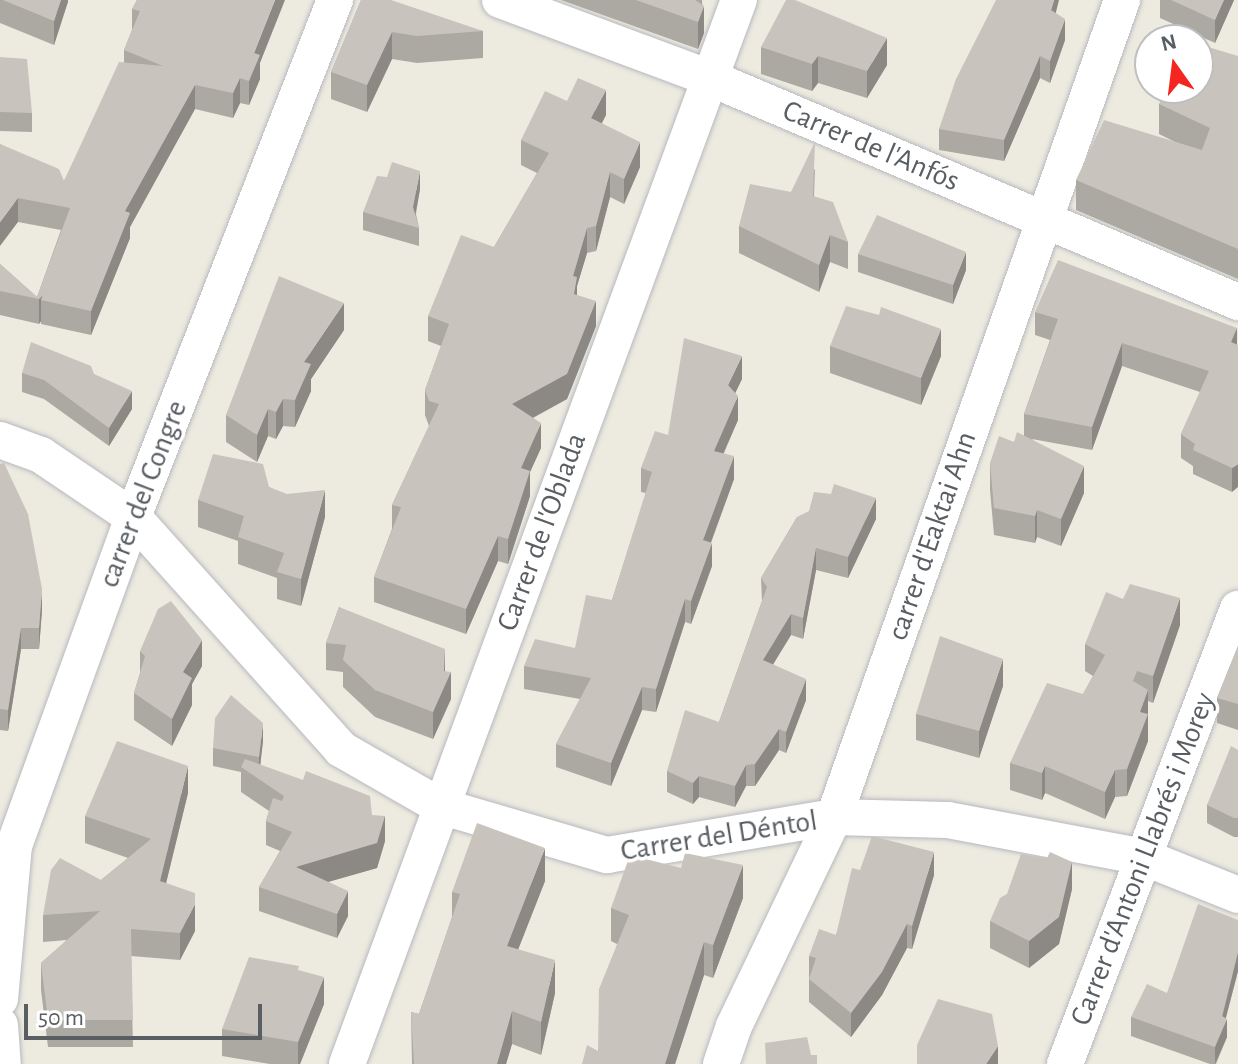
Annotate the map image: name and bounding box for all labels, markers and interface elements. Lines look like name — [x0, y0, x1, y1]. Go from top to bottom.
north arrow — [1134, 24, 1214, 104]
text: N — [1159, 30, 1179, 55]
street label: Carrer de l'Anfós — [777, 93, 965, 199]
street label: carrer del Congre — [91, 395, 195, 593]
street label: carrer d'Eaktai Ahn — [879, 427, 985, 645]
street label: Carrer de l'Oblada — [489, 428, 595, 636]
street label: Carrer d'Antoni Llabrés i Morey — [1063, 687, 1223, 1031]
street label: Carrer del Déntol — [618, 803, 820, 869]
scale bar — [28, 988, 266, 1038]
text: 50 m — [38, 1006, 84, 1030]

